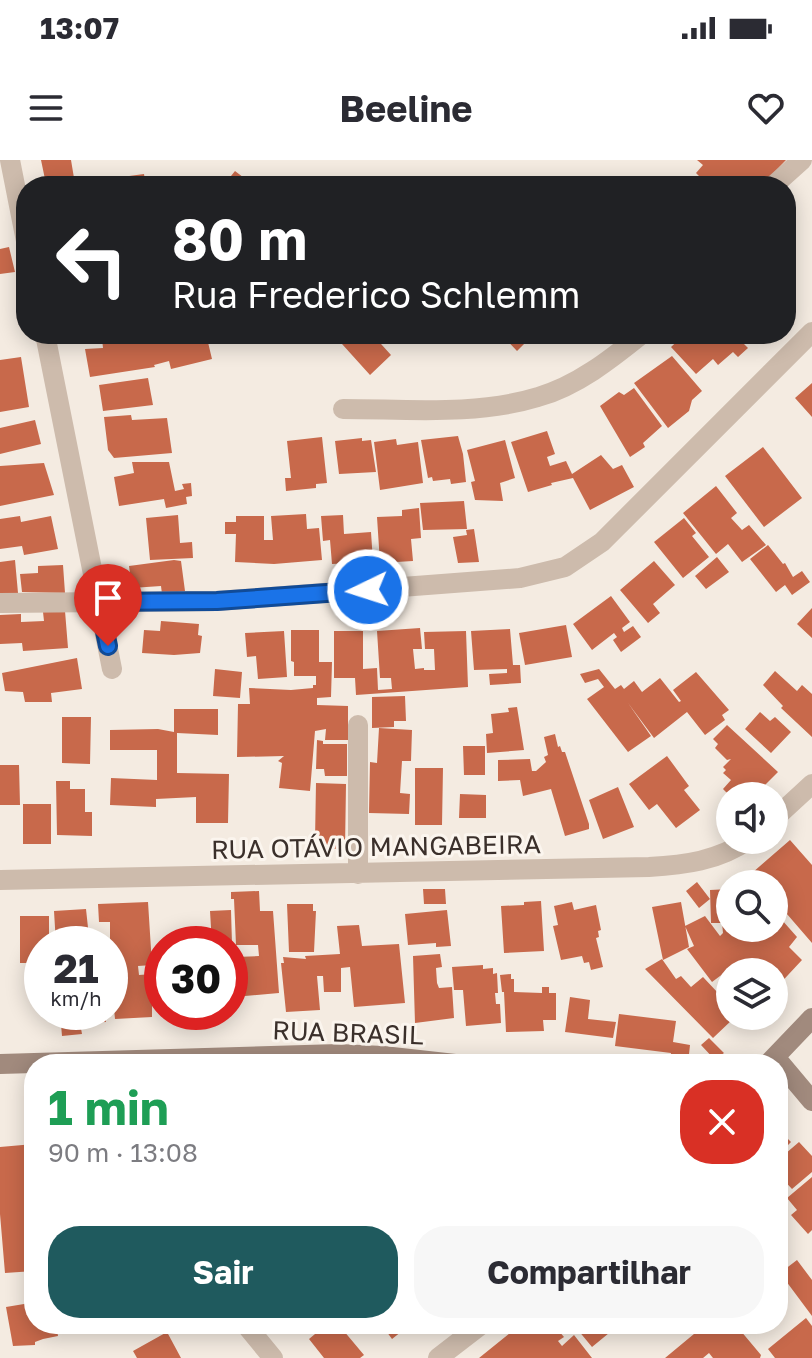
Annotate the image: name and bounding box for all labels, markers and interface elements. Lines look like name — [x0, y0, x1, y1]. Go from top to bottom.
text: 13:07 — [40, 10, 119, 46]
icon: menu — [24, 86, 68, 130]
icon: heart — [744, 86, 788, 130]
text: Beeline — [340, 87, 472, 130]
text: 80 m — [172, 205, 307, 272]
icon: left — [40, 208, 144, 312]
text: Rua Frederico Schlemm — [172, 273, 580, 316]
position arrow — [326, 548, 410, 632]
pin — [74, 564, 142, 646]
icon: arrive — [86, 576, 130, 620]
map controls — [716, 782, 788, 1030]
button: sound — [716, 782, 788, 854]
street label: RUA OTÁVIO MANGABEIRA — [211, 828, 541, 865]
button: search — [716, 870, 788, 942]
speed limit sign: 30 — [144, 926, 248, 1030]
text: 21 — [54, 944, 99, 992]
button: layers — [716, 958, 788, 1030]
text: km/h — [51, 986, 101, 1010]
street label: RUA BRASIL — [272, 1014, 424, 1051]
text: 1 min — [48, 1078, 169, 1136]
button: close — [680, 1080, 764, 1164]
text: 90 m · 13:08 — [48, 1137, 198, 1168]
button: Sair — [48, 1226, 398, 1318]
button: Compartilhar — [414, 1226, 764, 1318]

